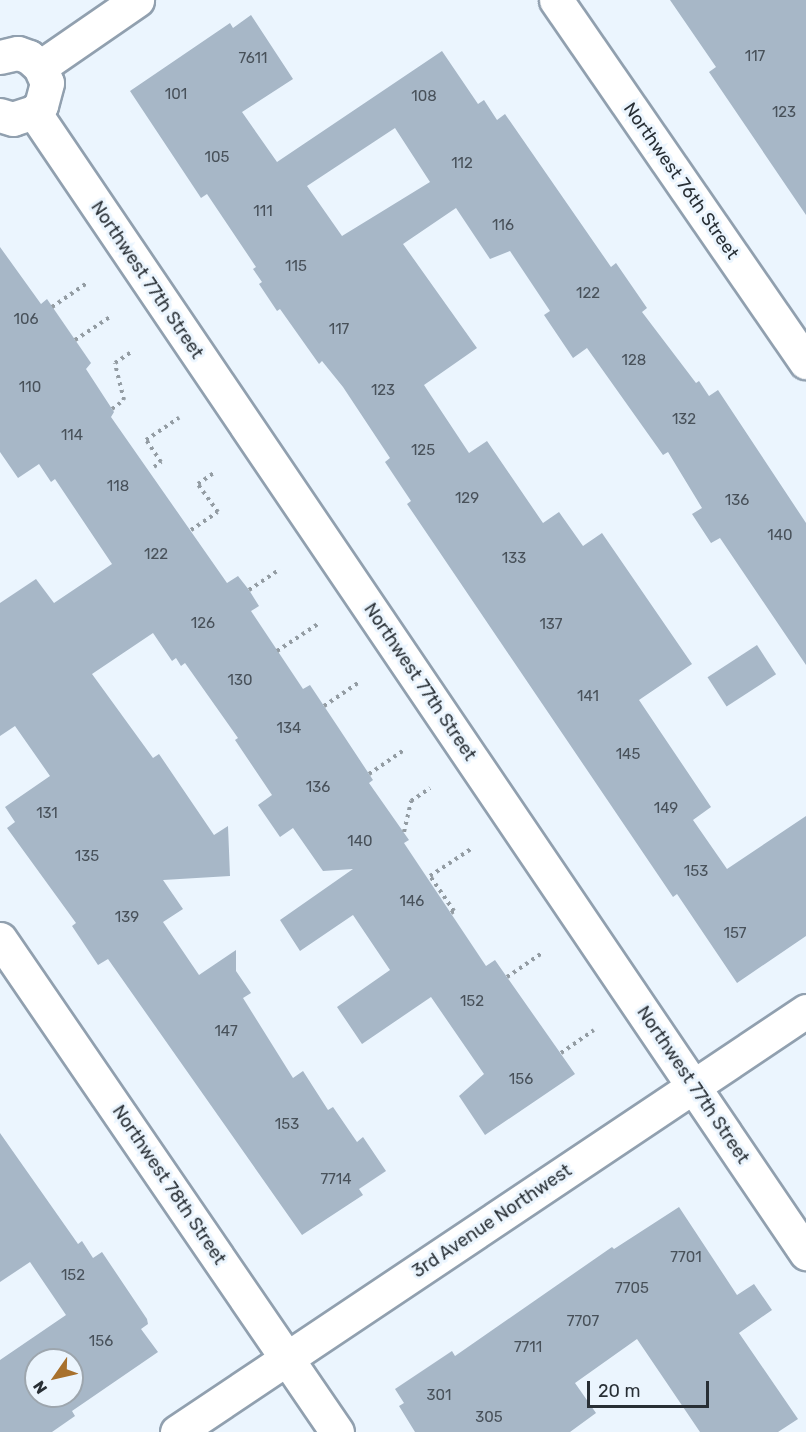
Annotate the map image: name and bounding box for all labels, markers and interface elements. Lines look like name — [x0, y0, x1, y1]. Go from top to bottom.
house number: 117 — [745, 48, 765, 66]
house number: 7611 — [239, 50, 267, 68]
house number: 101 — [165, 86, 187, 104]
house number: 108 — [411, 88, 437, 106]
street label: Northwest 76th Street — [619, 98, 743, 264]
house number: 123 — [772, 104, 796, 122]
house number: 105 — [205, 149, 229, 167]
house number: 112 — [451, 155, 473, 173]
street label: Northwest 77th Street — [86, 197, 208, 363]
house number: 111 — [253, 203, 273, 221]
house number: 116 — [492, 217, 514, 235]
house number: 115 — [285, 258, 307, 276]
house number: 122 — [576, 285, 600, 303]
house number: 106 — [14, 311, 38, 329]
house number: 117 — [329, 321, 349, 339]
house number: 128 — [622, 352, 646, 370]
house number: 110 — [19, 379, 41, 397]
house number: 123 — [371, 382, 395, 400]
house number: 132 — [672, 411, 696, 429]
house number: 114 — [61, 427, 83, 445]
house number: 125 — [411, 442, 435, 460]
house number: 118 — [107, 478, 129, 496]
house number: 129 — [455, 490, 479, 508]
house number: 136 — [725, 492, 749, 510]
house number: 140 — [767, 527, 793, 545]
house number: 122 — [144, 546, 168, 564]
house number: 133 — [502, 550, 526, 568]
street label: Northwest 77th Street — [359, 599, 481, 765]
house number: 126 — [191, 615, 215, 633]
house number: 137 — [539, 616, 563, 634]
house number: 130 — [228, 672, 252, 690]
house number: 141 — [577, 688, 599, 706]
house number: 134 — [277, 720, 301, 738]
house number: 145 — [616, 746, 640, 764]
house number: 136 — [306, 779, 330, 797]
house number: 149 — [654, 800, 678, 818]
house number: 131 — [36, 805, 58, 823]
house number: 140 — [347, 833, 373, 851]
house number: 135 — [75, 848, 99, 866]
house number: 153 — [684, 863, 708, 881]
house number: 146 — [400, 893, 424, 911]
house number: 139 — [115, 909, 139, 927]
house number: 157 — [723, 925, 747, 943]
house number: 152 — [460, 993, 484, 1011]
street label: Northwest 77th Street — [632, 1002, 754, 1168]
house number: 147 — [214, 1023, 238, 1041]
house number: 156 — [509, 1071, 533, 1089]
street label: Northwest 78th Street — [108, 1101, 230, 1269]
house number: 153 — [275, 1116, 299, 1134]
street label: 3rd Avenue Northwest — [408, 1159, 576, 1283]
house number: 7714 — [320, 1171, 352, 1189]
house number: 7701 — [670, 1249, 702, 1267]
house number: 152 — [61, 1267, 85, 1285]
house number: 7705 — [615, 1280, 649, 1298]
house number: 7707 — [567, 1313, 599, 1331]
house number: 156 — [89, 1333, 113, 1351]
house number: 7711 — [514, 1339, 542, 1357]
north arrow — [24, 1348, 84, 1408]
scale bar — [590, 1369, 712, 1407]
text: N — [29, 1377, 51, 1397]
text: 20 m — [598, 1380, 640, 1402]
house number: 301 — [427, 1387, 451, 1405]
house number: 305 — [475, 1409, 503, 1427]

